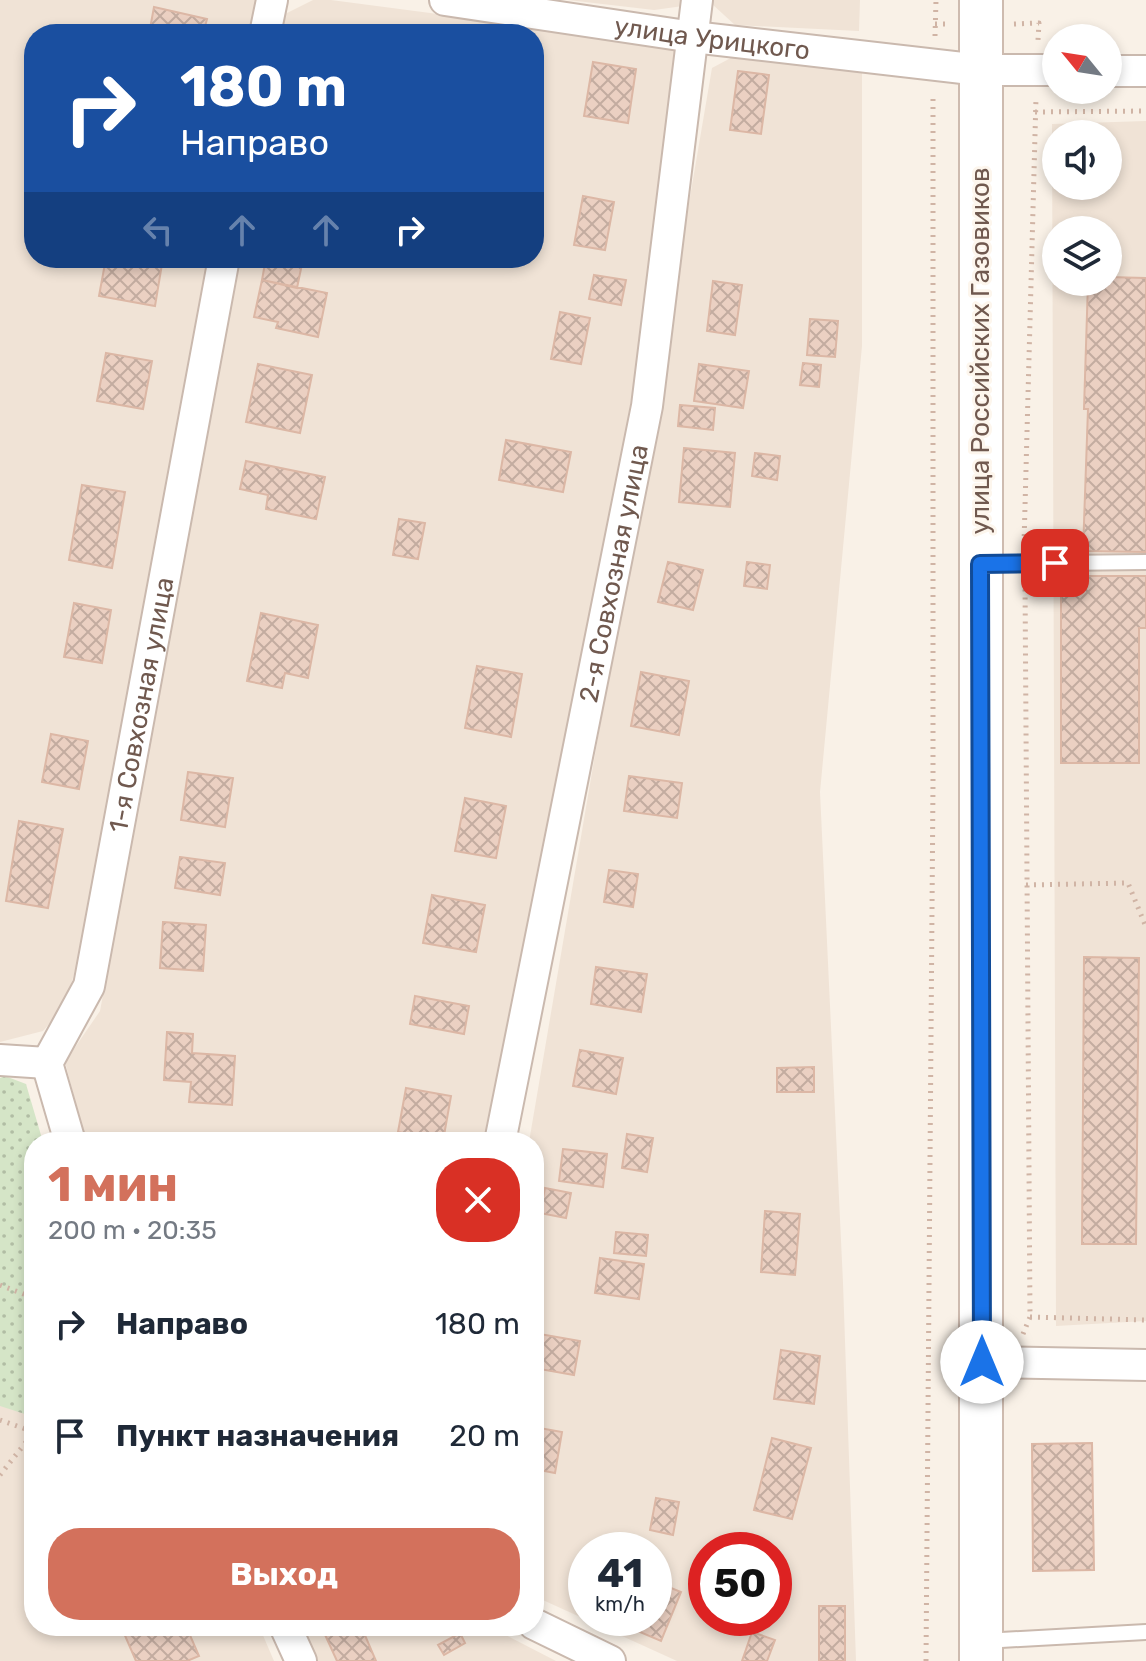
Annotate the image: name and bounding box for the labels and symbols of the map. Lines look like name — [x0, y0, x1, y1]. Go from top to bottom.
street label: улица Урицкого — [612, 10, 812, 66]
north arrow — [1042, 24, 1122, 104]
street label: улица Российских Газовиков — [965, 167, 996, 535]
street label: 2-я Совхозная улица — [573, 442, 655, 705]
pin — [1021, 529, 1089, 597]
street label: 1-я Совхозная улица — [103, 575, 180, 835]
position arrow — [940, 1320, 1024, 1404]
speed limit sign: 50 — [688, 1532, 792, 1636]

